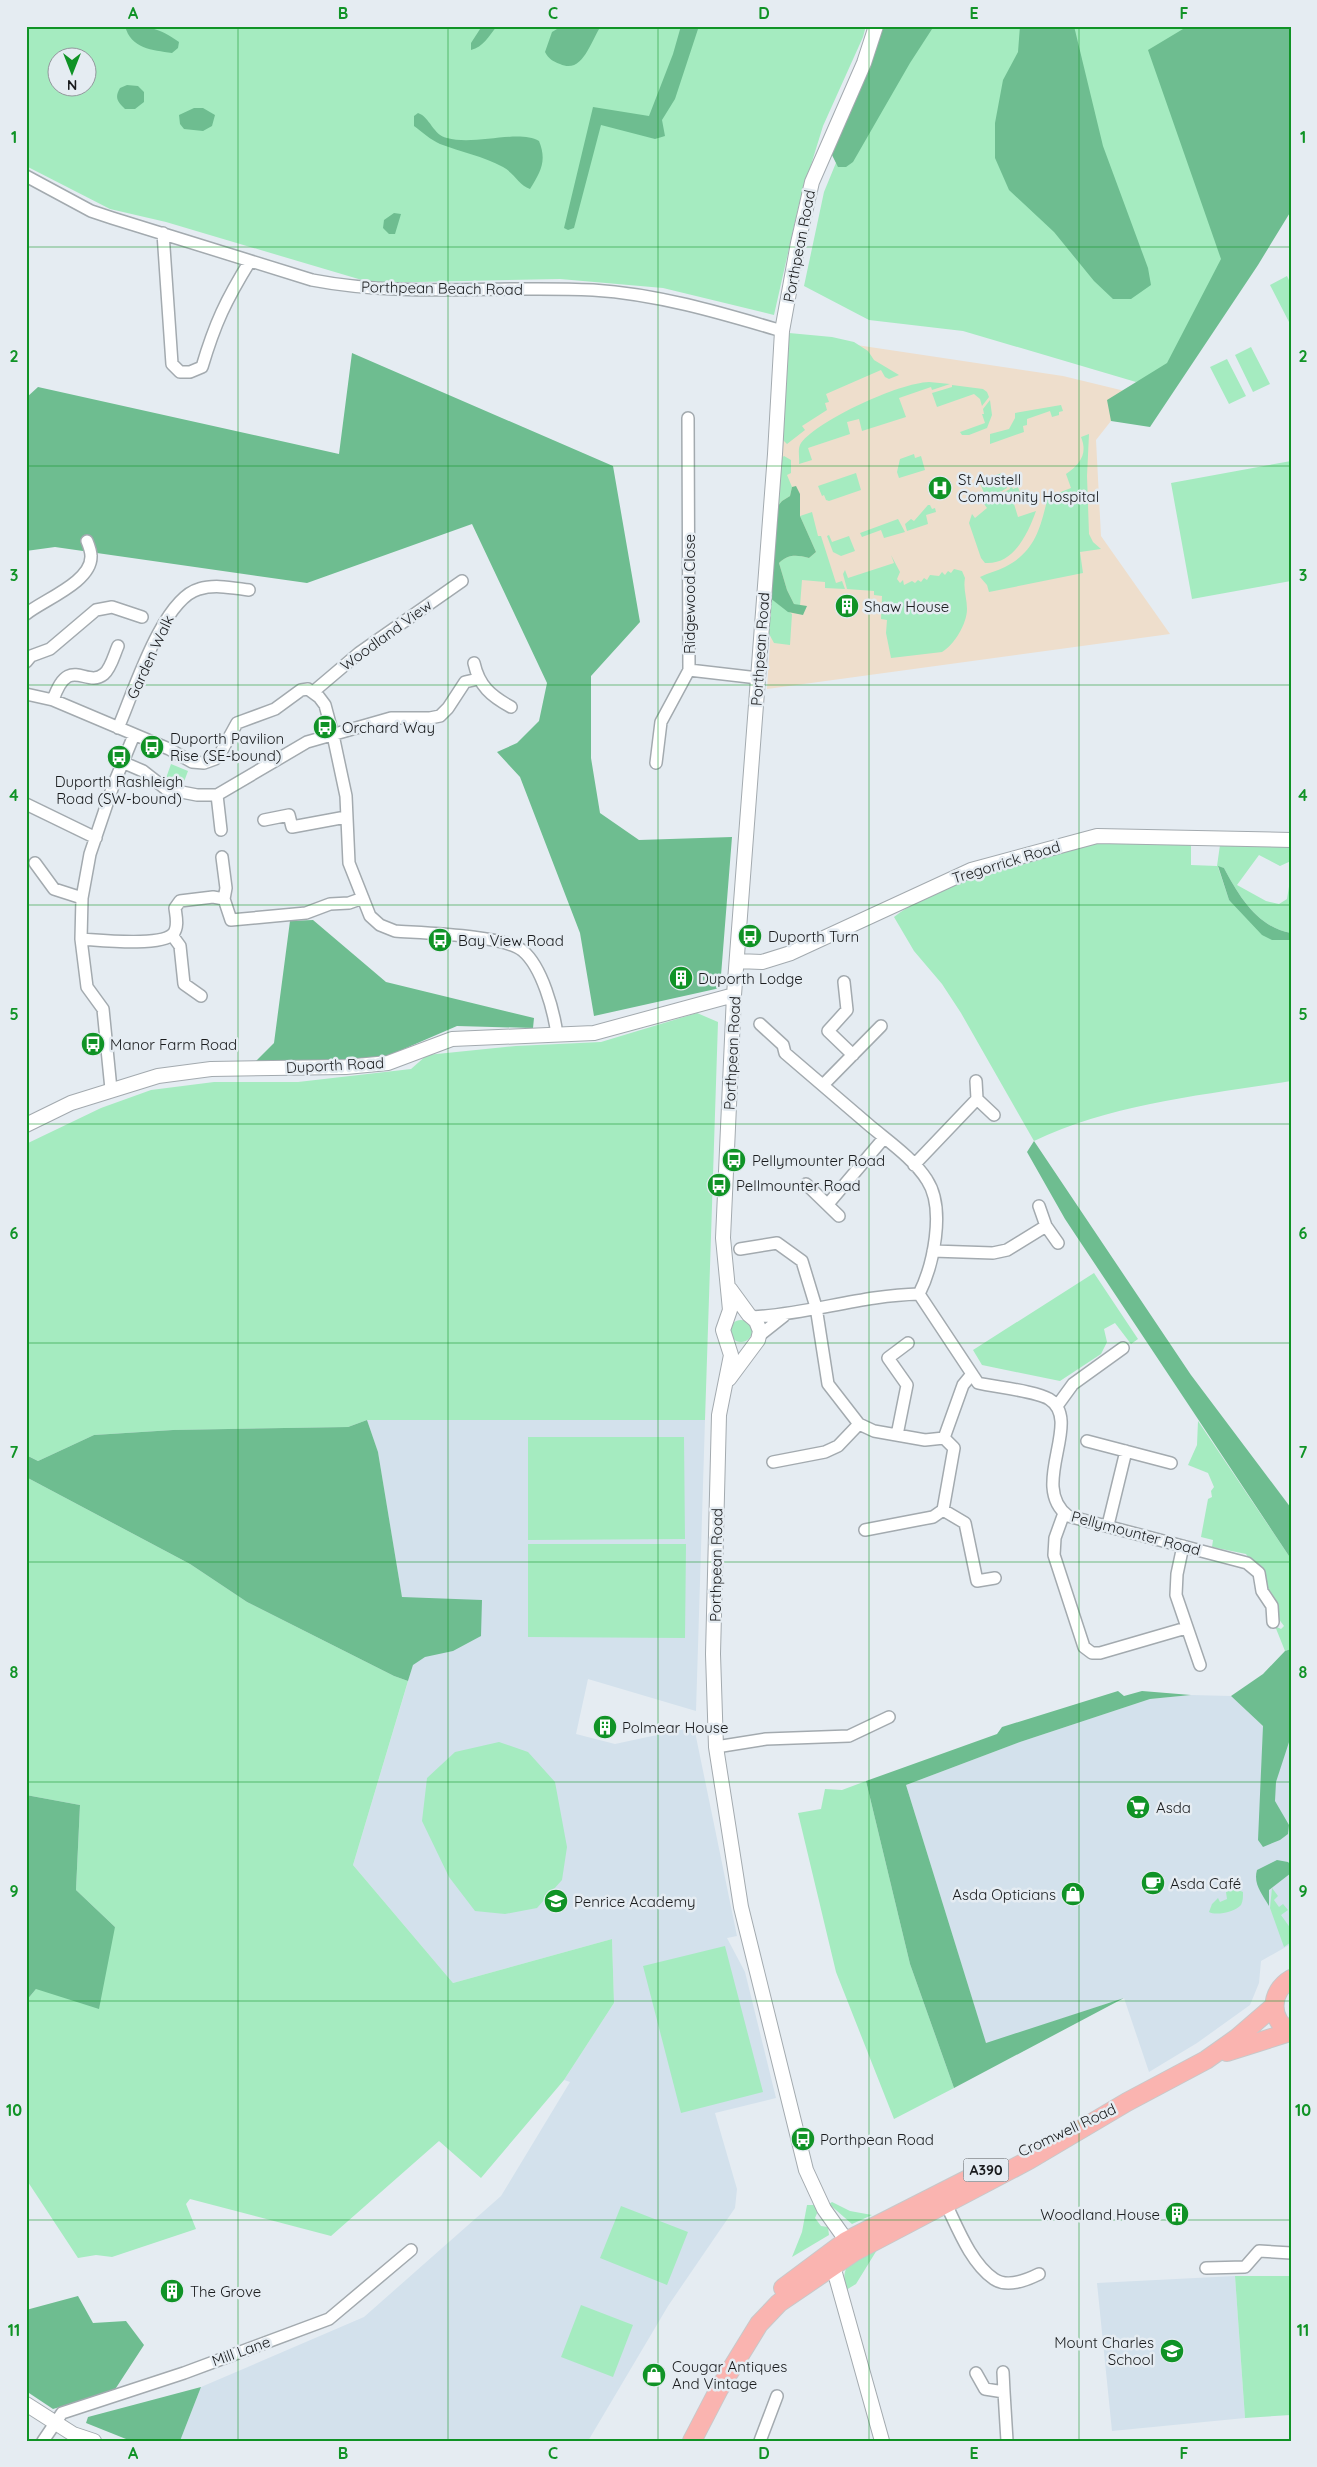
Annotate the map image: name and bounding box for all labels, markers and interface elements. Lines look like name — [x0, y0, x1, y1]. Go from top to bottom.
text: A — [128, 3, 139, 23]
text: B — [338, 3, 348, 23]
text: C — [548, 3, 558, 23]
text: D — [758, 3, 770, 23]
text: E — [969, 3, 979, 23]
text: F — [1180, 3, 1189, 23]
north arrow — [48, 48, 98, 98]
text: N — [67, 76, 77, 94]
text: 1 — [11, 127, 17, 147]
text: 1 — [1300, 127, 1306, 147]
street label: Porthpean Road — [779, 188, 819, 304]
street label: Porthpean Beach Road — [361, 277, 523, 299]
text: 2 — [9, 346, 19, 366]
text: 2 — [1298, 346, 1308, 366]
place label: St Austell Community Hospital — [958, 470, 1099, 506]
hospital icon: St Austell Community Hospital — [927, 475, 953, 501]
street label: Ridgewood Close — [680, 534, 699, 654]
text: 3 — [10, 565, 18, 585]
text: 3 — [1299, 565, 1307, 585]
street label: Porthpean Road — [747, 592, 773, 706]
building icon: Shaw House — [834, 593, 860, 619]
street label: Woodland View — [336, 595, 436, 675]
place label: Shaw House — [864, 597, 949, 616]
street label: Garden Walk — [122, 612, 178, 702]
bus stop icon: Orchard Way — [312, 714, 338, 740]
place label: Orchard Way — [342, 718, 435, 737]
place label: Duporth Pavilion Rise (SE-bound) — [170, 729, 284, 765]
bus stop icon: Duporth Pavilion Rise (SE-bound) — [139, 734, 165, 760]
bus stop icon: Duporth Rashleigh Road (SW-bound) — [106, 744, 132, 770]
place label: Duporth Rashleigh Road (SW-bound) — [55, 772, 183, 808]
text: 4 — [9, 785, 19, 805]
text: 4 — [1298, 785, 1308, 805]
street label: Tregorrick Road — [950, 837, 1062, 887]
bus stop icon: Duporth Turn — [737, 923, 763, 949]
bus stop icon: Bay View Road — [427, 927, 453, 953]
place label: Duporth Turn — [768, 927, 859, 946]
place label: Bay View Road — [458, 931, 564, 950]
building icon: Duporth Lodge — [668, 965, 694, 991]
place label: Duporth Lodge — [698, 969, 803, 988]
street label: Porthpean Road — [720, 996, 744, 1110]
text: 5 — [9, 1004, 19, 1024]
text: 5 — [1298, 1004, 1308, 1024]
bus stop icon: Manor Farm Road — [80, 1031, 106, 1057]
place label: Manor Farm Road — [110, 1035, 237, 1054]
street label: Duporth Road — [285, 1053, 385, 1077]
bus stop icon: Pellymounter Road — [721, 1147, 747, 1173]
place label: Pellymounter Road — [752, 1151, 885, 1170]
bus stop icon: Pellmounter Road — [706, 1172, 732, 1198]
place label: Pellmounter Road — [736, 1176, 861, 1195]
text: 6 — [10, 1223, 19, 1243]
text: 6 — [1299, 1223, 1308, 1243]
text: 7 — [10, 1442, 19, 1462]
text: 7 — [1299, 1442, 1308, 1462]
street label: Pellymounter Road — [1069, 1507, 1203, 1559]
street label: Porthpean Road — [706, 1508, 726, 1622]
text: 8 — [10, 1662, 19, 1682]
text: 8 — [1299, 1662, 1308, 1682]
building icon: Polmear House — [592, 1714, 618, 1740]
place label: Polmear House — [622, 1718, 728, 1737]
supermarket icon: Asda — [1125, 1794, 1151, 1820]
place label: Asda — [1156, 1798, 1191, 1817]
cafe icon: Asda Café — [1140, 1870, 1166, 1896]
place label: Asda Café — [1170, 1874, 1241, 1893]
text: 9 — [9, 1881, 19, 1901]
shop icon: Asda Opticians — [1060, 1881, 1086, 1907]
text: 9 — [1298, 1881, 1308, 1901]
place label: Asda Opticians — [952, 1885, 1056, 1904]
school or university icon: Penrice Academy — [543, 1888, 569, 1914]
place label: Penrice Academy — [574, 1892, 696, 1911]
street label: Cromwell Road — [1015, 2099, 1119, 2161]
text: 10 — [6, 2100, 22, 2120]
text: 10 — [1295, 2100, 1311, 2120]
bus stop icon: Porthpean Road — [790, 2126, 816, 2152]
place label: Porthpean Road — [820, 2130, 934, 2149]
road number: A390 — [964, 2158, 1008, 2182]
building icon: Woodland House — [1164, 2201, 1190, 2227]
place label: Woodland House — [1040, 2205, 1160, 2224]
building icon: The Grove — [159, 2278, 185, 2304]
place label: The Grove — [190, 2282, 261, 2301]
text: 11 — [8, 2320, 20, 2340]
text: 11 — [1297, 2320, 1309, 2340]
street label: Mill Lane — [209, 2332, 273, 2370]
place label: Mount Charles School — [1054, 2333, 1154, 2369]
school or university icon: Mount Charles School — [1159, 2338, 1185, 2364]
place label: Cougar Antiques And Vintage — [672, 2357, 787, 2393]
shop icon: Cougar Antiques And Vintage — [641, 2362, 667, 2388]
text: A — [128, 2443, 139, 2463]
text: B — [338, 2443, 348, 2463]
text: C — [548, 2443, 558, 2463]
text: D — [758, 2443, 770, 2463]
text: E — [969, 2443, 979, 2463]
text: F — [1180, 2443, 1189, 2463]

